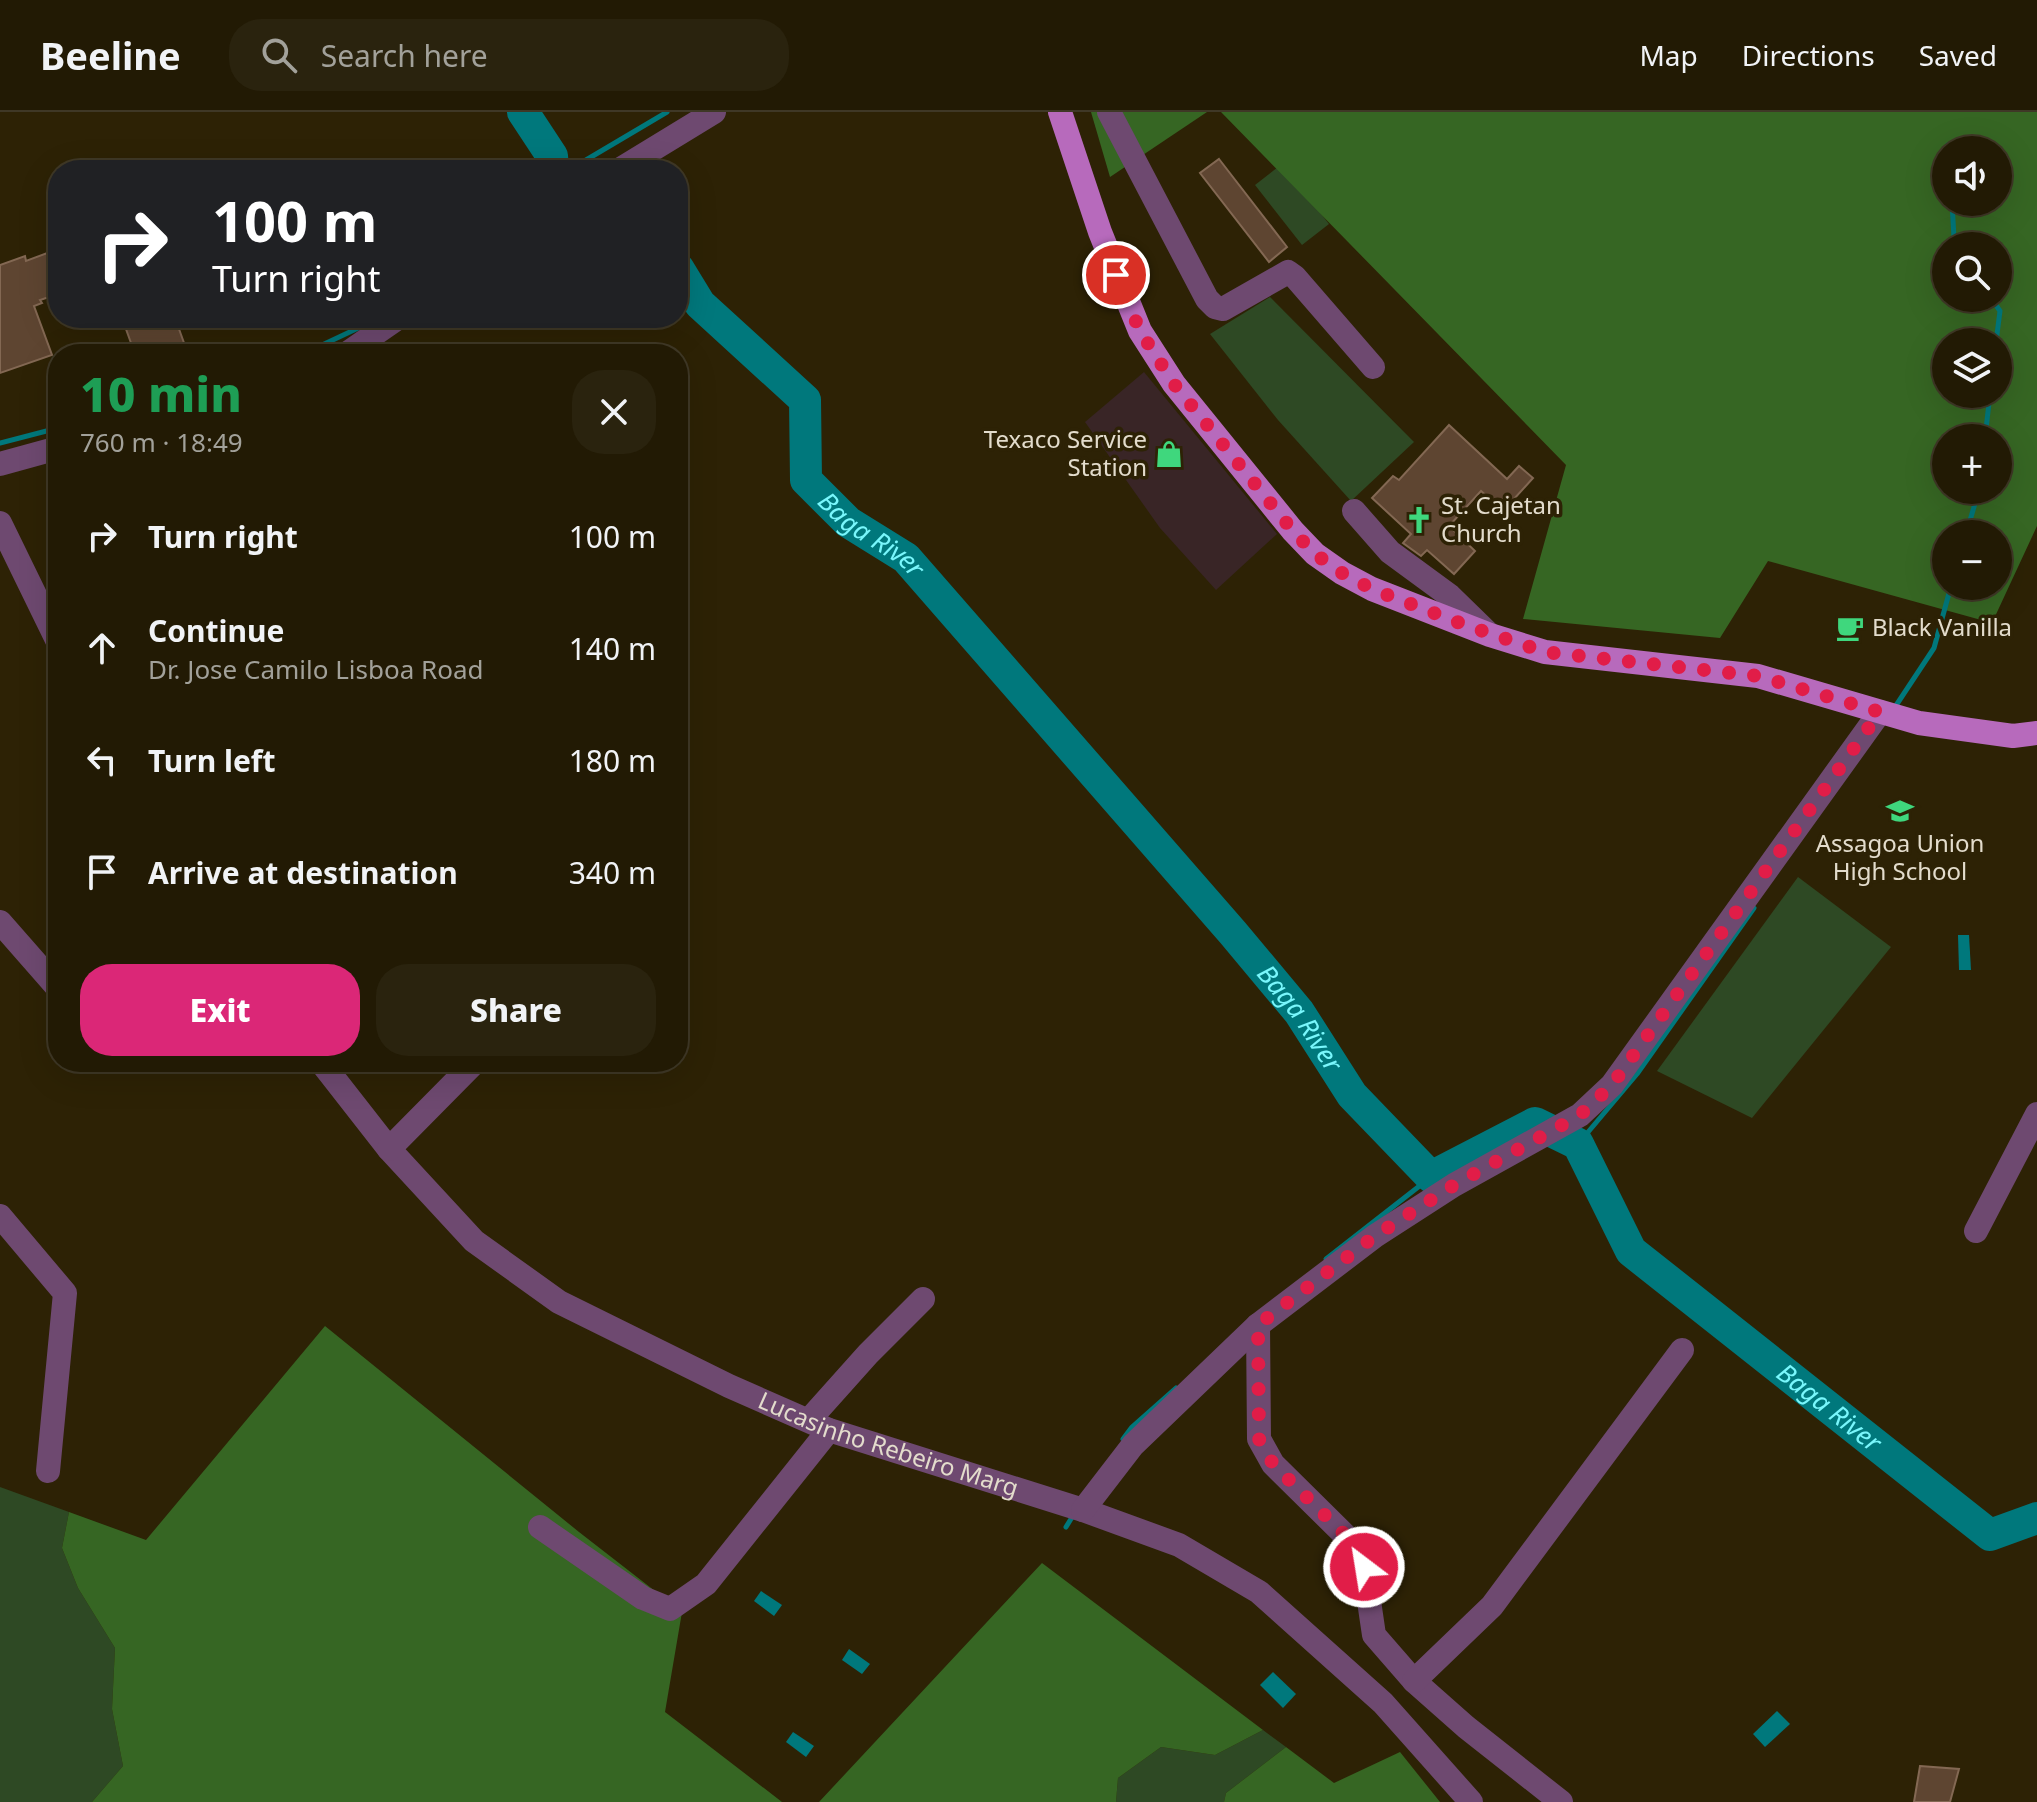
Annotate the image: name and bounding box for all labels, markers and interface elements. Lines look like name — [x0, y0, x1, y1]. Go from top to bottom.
search box — [229, 19, 789, 91]
text: Beeline — [40, 29, 181, 81]
icon: search — [257, 33, 301, 77]
text: Search here — [321, 35, 488, 76]
text: Map — [1639, 36, 1698, 74]
text: Directions — [1742, 36, 1875, 74]
text: Saved — [1919, 36, 1997, 74]
map controls — [1932, 136, 2012, 600]
button: sound — [1932, 136, 2012, 216]
text: 100 m — [212, 182, 377, 258]
icon: right — [80, 192, 184, 296]
button: search — [1932, 232, 2012, 312]
pin — [1082, 241, 1150, 309]
icon: arrive — [1094, 253, 1138, 297]
text: Turn right — [212, 254, 380, 303]
button: layers — [1932, 328, 2012, 408]
text: 10 min — [80, 361, 242, 426]
button: close — [572, 370, 656, 454]
place label: Texaco Service Station — [984, 422, 1147, 483]
text: 760 m · 18:49 — [80, 424, 243, 460]
button: + — [1932, 424, 2012, 504]
shop icon: Texaco Service Station — [1154, 439, 1184, 469]
water label: Baga River — [811, 483, 934, 585]
place label: St. Cajetan Church — [1441, 488, 1561, 549]
church icon: St. Cajetan Church — [1404, 505, 1434, 535]
icon: right — [80, 514, 124, 558]
text: Turn right — [148, 516, 298, 557]
text: 100 m — [569, 516, 656, 557]
button: − — [1932, 520, 2012, 600]
text: Continue — [148, 610, 284, 651]
place label: Black Vanilla — [1872, 610, 2012, 643]
cafe icon: Black Vanilla — [1835, 613, 1865, 643]
icon: ahead — [80, 626, 124, 670]
text: 140 m — [569, 628, 656, 669]
text: Dr. Jose Camilo Lisboa Road — [148, 651, 484, 687]
icon: left — [80, 738, 124, 782]
text: Turn left — [148, 740, 276, 781]
text: 180 m — [569, 740, 656, 781]
school or university icon: Assagoa Union High School — [1885, 796, 1915, 826]
place label: Assagoa Union High School — [1816, 826, 1984, 887]
icon: arrive — [80, 850, 124, 894]
text: Arrive at destination — [148, 852, 458, 893]
text: 340 m — [569, 852, 656, 893]
water label: Baga River — [1250, 956, 1352, 1079]
button: Exit — [80, 964, 360, 1056]
button: Share — [376, 964, 656, 1056]
water label: Baga River — [1770, 1354, 1891, 1461]
street label: Lucasinho Rebeiro Marg — [753, 1383, 1023, 1504]
position arrow — [1322, 1525, 1406, 1609]

